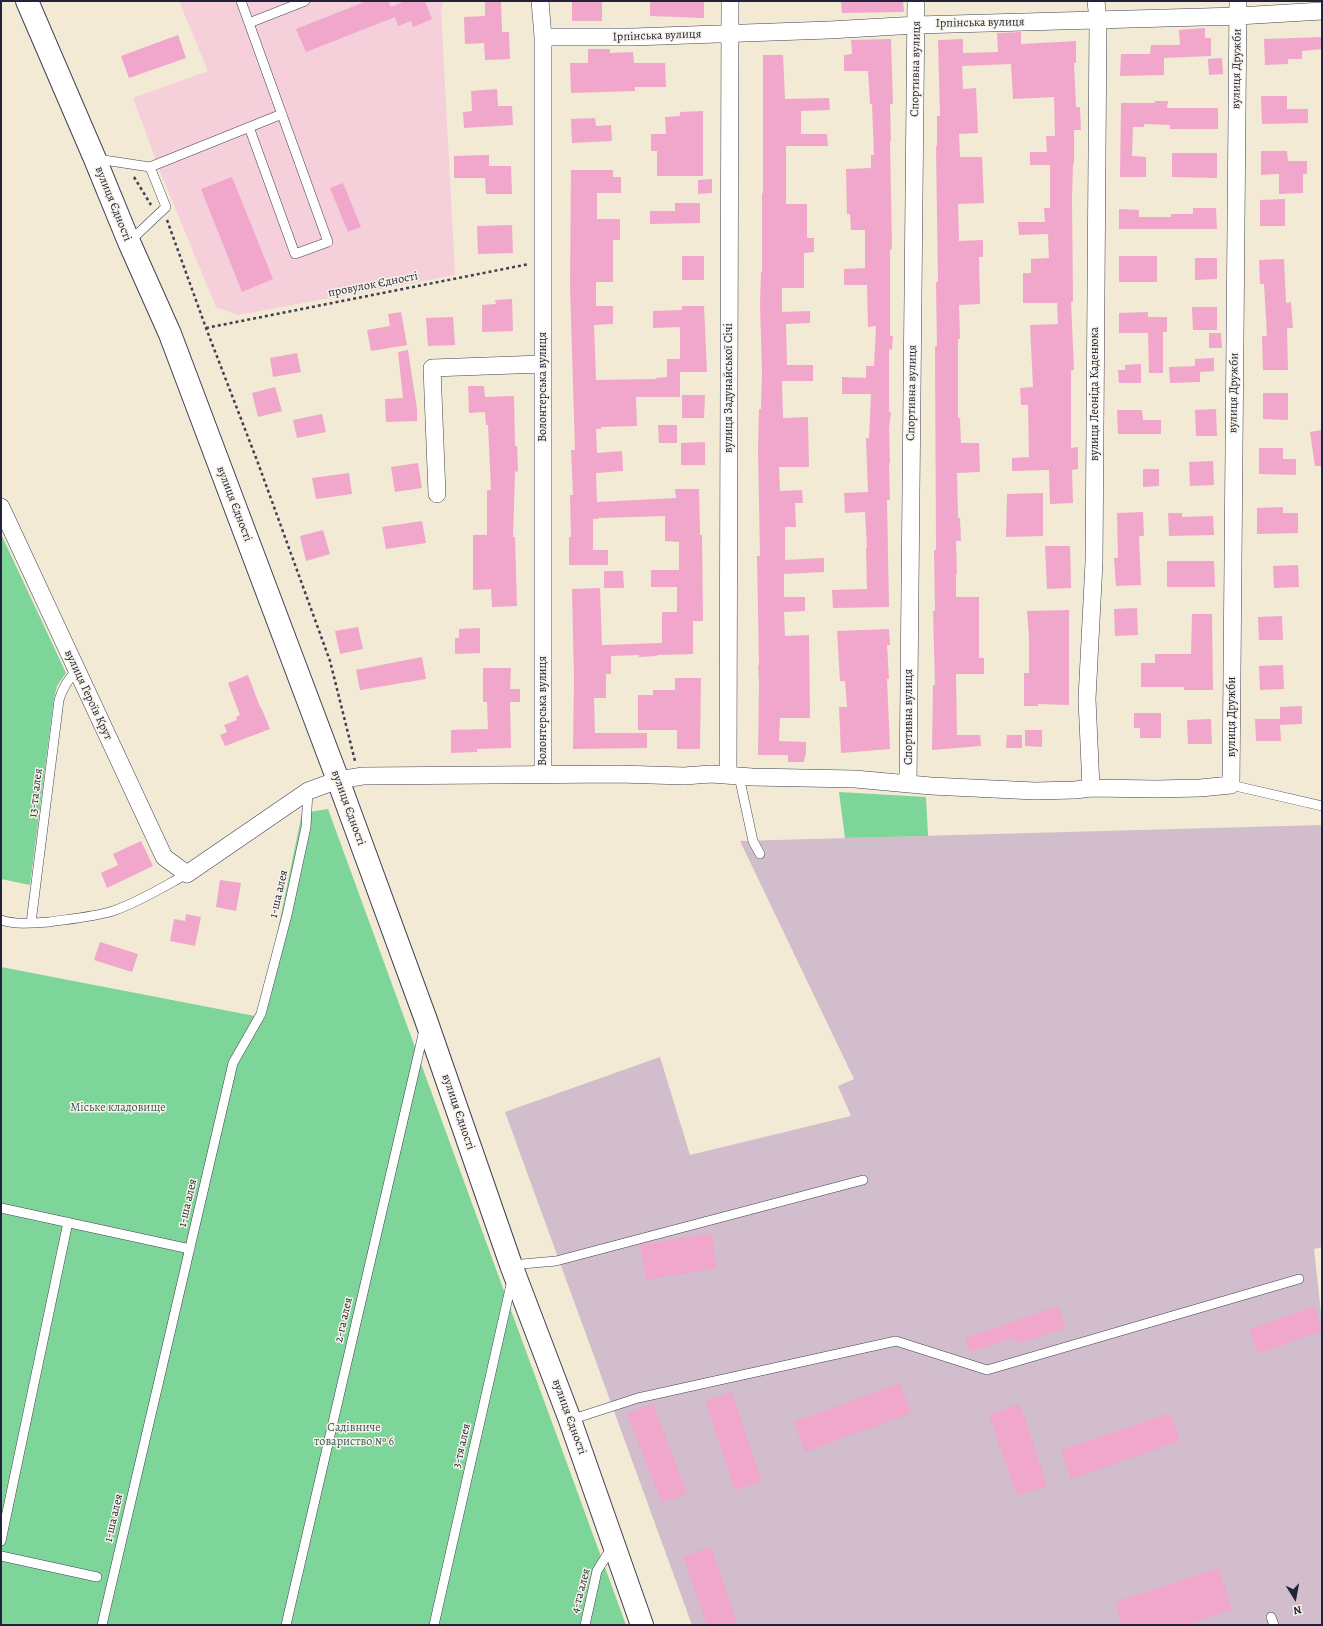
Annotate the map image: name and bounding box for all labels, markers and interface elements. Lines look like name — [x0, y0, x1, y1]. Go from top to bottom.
street label: Ірпінська вулиця — [935, 15, 1025, 31]
street label: Спортивна вулиця — [908, 21, 924, 117]
street label: Ірпінська вулиця — [612, 27, 702, 45]
street label: вулиця Дружби — [1229, 29, 1245, 109]
street label: вулиця Єдності — [91, 165, 135, 243]
street label: провулок Єдності — [327, 269, 419, 301]
street label: вулиця Задунайської Січі — [722, 323, 736, 453]
street label: вулиця Леоніда Каденюка — [1088, 327, 1102, 461]
street label: Волонтерська вулиця — [536, 332, 550, 442]
street label: Спортивна вулиця — [904, 345, 920, 441]
street label: вулиця Дружби — [1226, 353, 1242, 433]
street label: вулиця Єдності — [213, 464, 255, 544]
street label: вулиця Героїв Крут — [61, 648, 115, 742]
street label: Волонтерська вулиця — [536, 656, 550, 766]
street label: Спортивна вулиця — [902, 669, 916, 765]
street label: вулиця Дружби — [1225, 677, 1239, 757]
street label: 13-та алея — [26, 768, 46, 818]
street label: вулиця Єдності — [328, 768, 368, 848]
street label: 1-ша алея — [266, 869, 292, 919]
street label: вулиця Єдності — [438, 1072, 478, 1152]
park label: Міське кладовище — [70, 1101, 166, 1115]
street label: 1-ша алея — [175, 1178, 201, 1228]
street label: 2-га алея — [332, 1296, 356, 1344]
street label: вулиця Єдності — [549, 1377, 589, 1457]
park label: Садівниче товариство № 6 — [314, 1421, 394, 1449]
street label: 3-тя алея — [450, 1422, 474, 1470]
street label: 1-ша алея — [101, 1493, 127, 1543]
street label: 4-та алея — [568, 1567, 594, 1615]
north arrow — [1275, 1578, 1315, 1618]
text: N — [1292, 1602, 1303, 1618]

